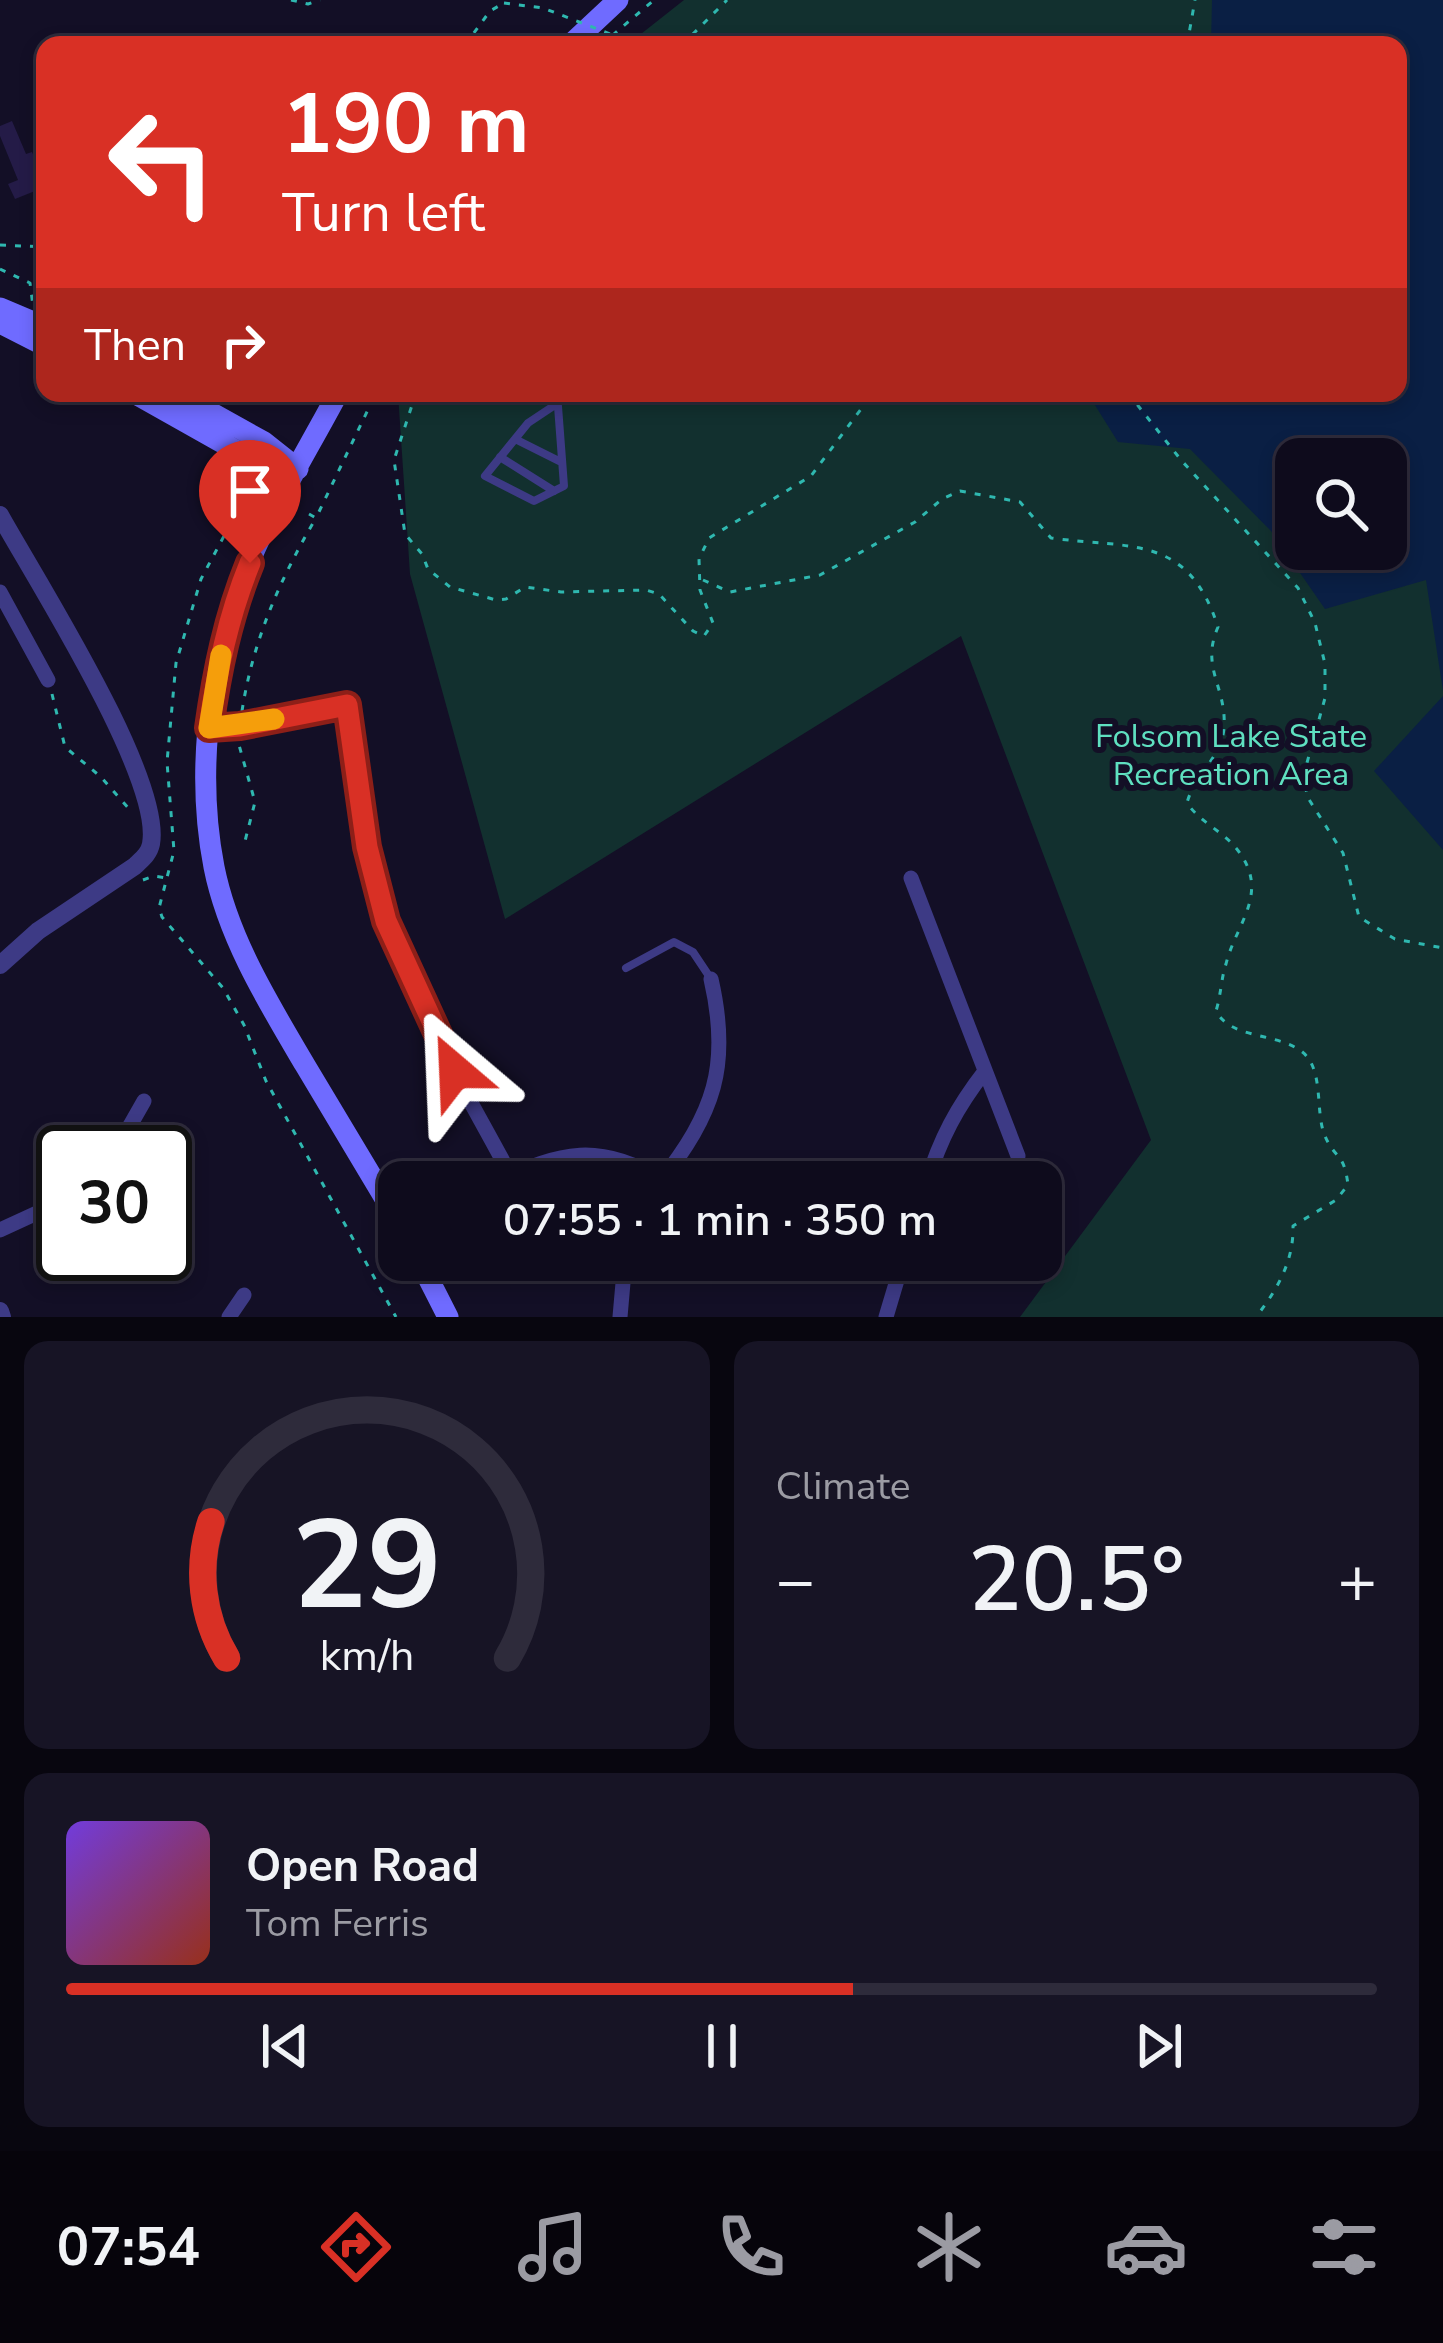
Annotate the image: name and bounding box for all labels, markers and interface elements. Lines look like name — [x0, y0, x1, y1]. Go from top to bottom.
text: 190 m — [282, 67, 530, 182]
icon: left — [84, 84, 240, 240]
text: Turn left — [282, 176, 485, 250]
icon: right — [210, 312, 276, 378]
text: Then — [84, 315, 186, 376]
map controls — [1275, 438, 1407, 570]
button: search — [1275, 438, 1407, 570]
pin — [199, 440, 301, 563]
icon: arrive — [217, 458, 283, 524]
park label: Folsom Lake State Recreation Area — [1095, 714, 1367, 797]
position arrow — [392, 1008, 518, 1134]
speed limit sign: 30 — [36, 1125, 192, 1281]
text: 07:55 · 1 min · 350 m — [503, 1190, 937, 1251]
text: Climate — [776, 1460, 911, 1513]
text: 29 — [292, 1481, 442, 1651]
text: 20.5° — [968, 1519, 1185, 1642]
text: − — [776, 1536, 815, 1626]
text: + — [1337, 1536, 1377, 1626]
text: km/h — [319, 1627, 414, 1685]
text: Open Road — [246, 1836, 479, 1897]
text: Tom Ferris — [246, 1897, 429, 1950]
icon: previous — [252, 2013, 318, 2079]
icon: pause — [689, 2013, 755, 2079]
icon: next — [1126, 2013, 1192, 2079]
icon: directions — [314, 2205, 398, 2289]
icon: music — [511, 2205, 595, 2289]
icon: phone — [709, 2205, 793, 2289]
icon: climate — [907, 2205, 991, 2289]
icon: car — [1104, 2205, 1188, 2289]
icon: filters — [1302, 2205, 1386, 2289]
text: 07:54 — [57, 2210, 200, 2284]

